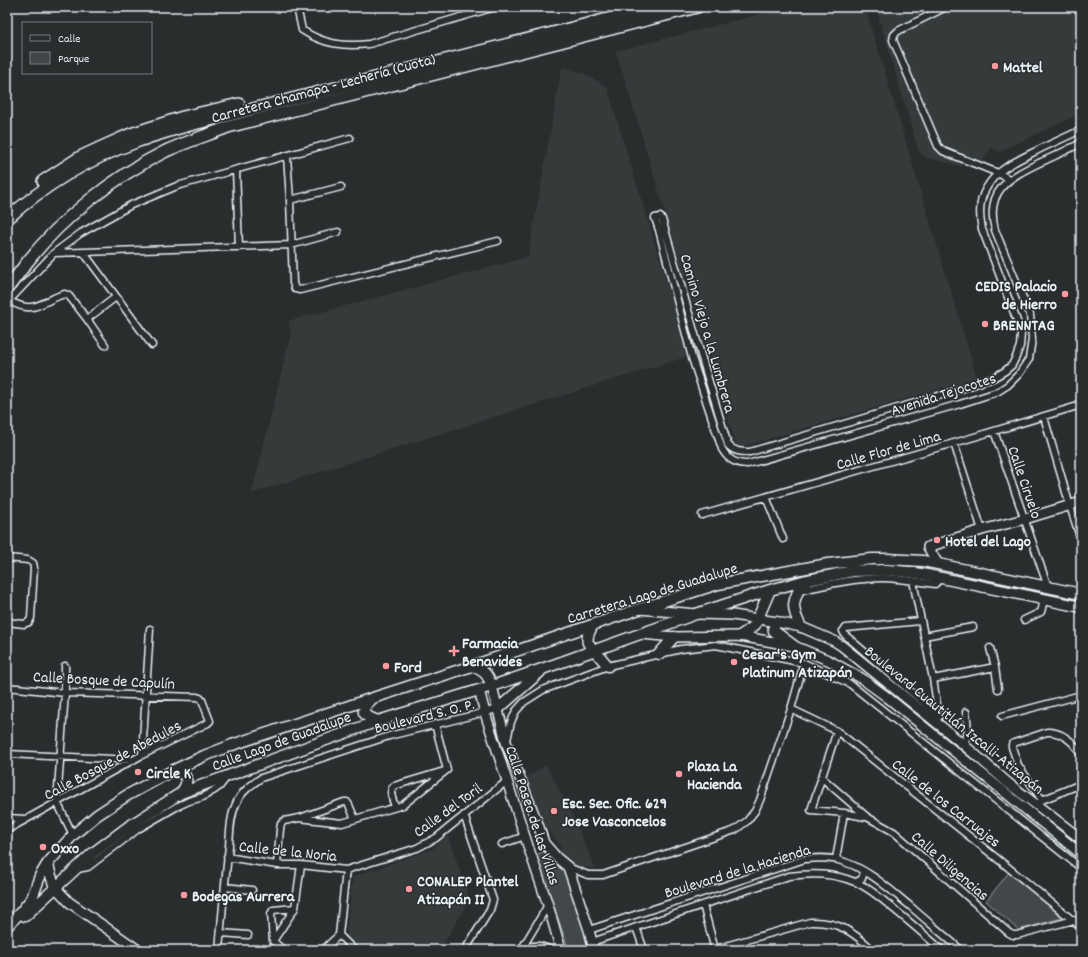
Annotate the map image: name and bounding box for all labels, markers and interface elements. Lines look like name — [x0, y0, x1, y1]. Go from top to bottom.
legend — [22, 22, 152, 74]
text: Calle — [58, 31, 81, 48]
street label: Carretera Chamapa - Lechería (Cuota) — [209, 48, 438, 130]
text: Parque — [58, 51, 89, 68]
place label: Mattel — [1003, 57, 1043, 80]
marker: Mattel — [990, 61, 1000, 71]
street label: Camino Viejo a la Lumbrera — [673, 252, 740, 416]
place label: CEDIS Palacio de Hierro — [975, 276, 1057, 317]
marker: CEDIS Palacio de Hierro — [1060, 289, 1070, 299]
place label: BRENNTAG — [993, 315, 1055, 338]
marker: BRENNTAG — [980, 319, 990, 329]
street label: Avenida Tejocotes — [888, 367, 1000, 423]
street label: Calle Flor de Lima — [834, 425, 944, 477]
street label: Calle Ciruelo — [1000, 443, 1047, 522]
place label: Hotel del Lago — [945, 531, 1031, 554]
marker: Hotel del Lago — [932, 535, 942, 545]
street label: Carretera Lago de Guadalupe — [565, 558, 741, 631]
place label: Farmacia Benavides — [462, 633, 523, 674]
street label: Boulevard Cuautitlán Izcalli-Atizapán — [859, 641, 1048, 801]
place label: Cesar's Gym Platinum Atizapán — [742, 644, 852, 685]
marker: Farmacia Benavides — [449, 646, 459, 656]
place label: Ford — [394, 657, 422, 680]
marker: Cesar's Gym Platinum Atizapán — [729, 657, 739, 667]
marker: Ford — [381, 661, 391, 671]
street label: Calle Bosque de Capulín — [32, 666, 175, 697]
street label: Boulevard S. O. P. — [372, 694, 477, 741]
street label: Calle Lago de Guadalupe — [209, 707, 355, 778]
street label: Calle Bosque de Abedules — [40, 715, 186, 807]
street label: Calle Paseo de las Villas — [498, 743, 565, 889]
street label: Calle de los Carruajes — [886, 754, 1005, 854]
place label: Plaza La Hacienda — [687, 756, 743, 797]
place label: Circle K — [146, 763, 192, 786]
marker: Circle K — [133, 767, 143, 777]
marker: Plaza La Hacienda — [674, 769, 684, 779]
street label: Calle del Toril — [409, 778, 488, 844]
place label: Esc. Sec. Ofic. 629 Jose Vasconcelos — [562, 793, 667, 834]
marker: Esc. Sec. Ofic. 629 Jose Vasconcelos — [549, 806, 559, 816]
street label: Calle Diligencias — [905, 826, 994, 907]
street label: Calle de la Noria — [238, 836, 338, 869]
place label: Oxxo — [51, 838, 79, 861]
street label: Boulevard de la Hacienda — [662, 839, 814, 906]
marker: Oxxo — [38, 842, 48, 852]
place label: CONALEP Plantel Atizapán II — [417, 871, 518, 912]
marker: CONALEP Plantel Atizapán II — [404, 884, 414, 894]
place label: Bodegas Aurrera — [192, 886, 296, 909]
marker: Bodegas Aurrera — [179, 890, 189, 900]

